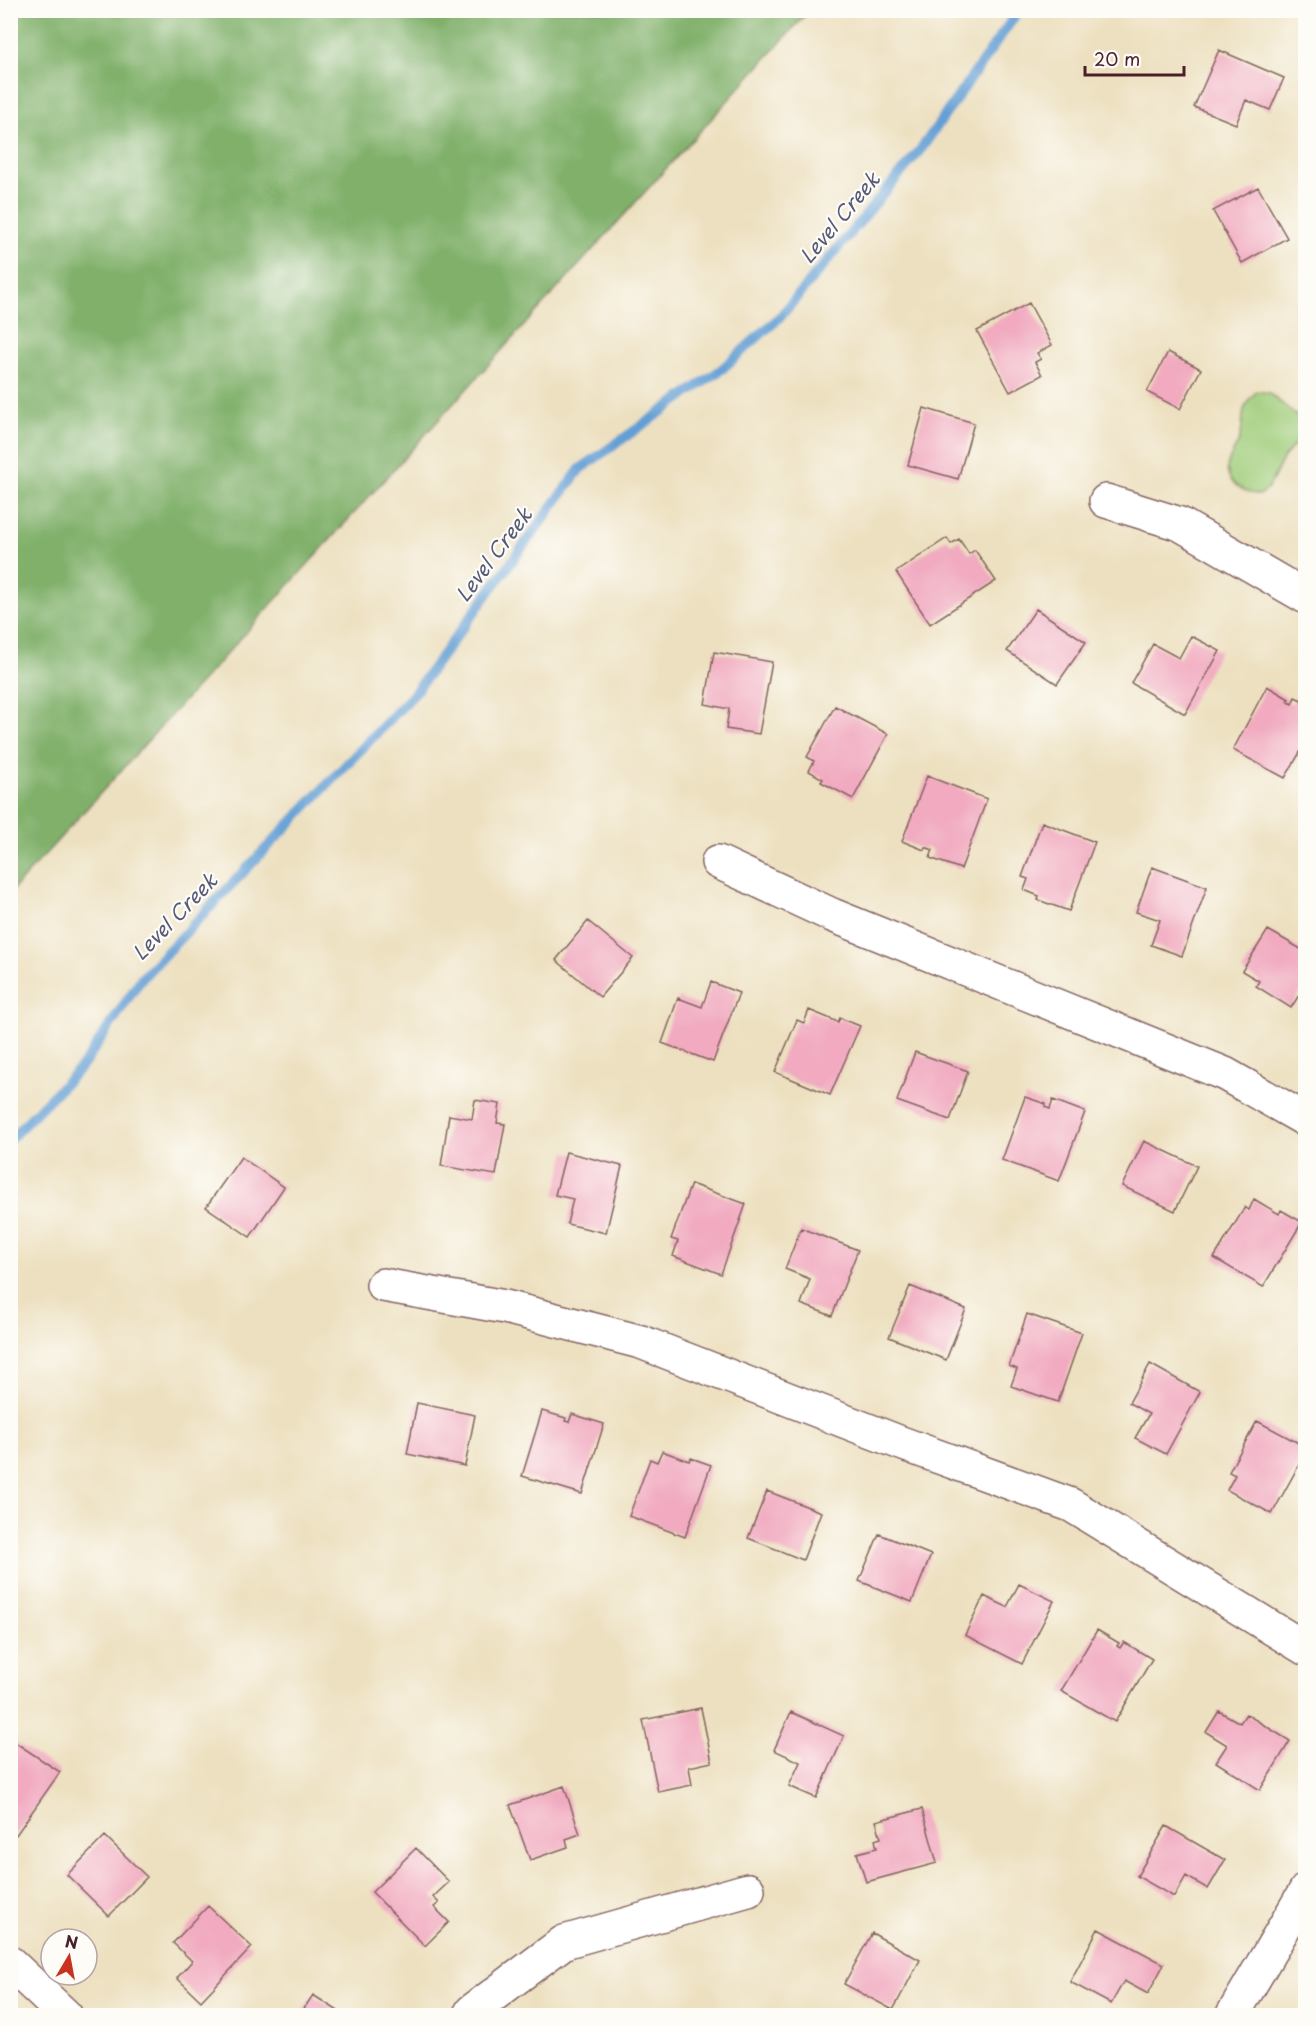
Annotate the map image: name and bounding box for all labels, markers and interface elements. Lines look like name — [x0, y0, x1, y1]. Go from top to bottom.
scale bar — [1085, 39, 1184, 77]
text: 20 m — [1094, 45, 1140, 72]
water label: Level Creek — [792, 165, 887, 270]
water label: Level Creek — [448, 500, 539, 608]
water label: Level Creek — [125, 865, 224, 967]
north arrow — [39, 1927, 99, 1987]
text: N — [63, 1928, 80, 1954]

